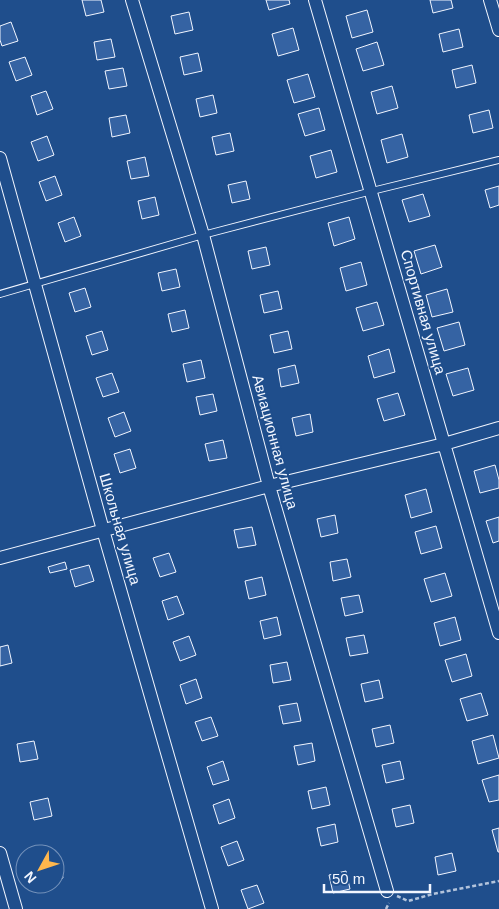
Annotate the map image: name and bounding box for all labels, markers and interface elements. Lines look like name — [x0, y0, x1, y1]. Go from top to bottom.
street label: Спортивная улица — [398, 248, 450, 377]
street label: Авиационная улица — [249, 373, 302, 512]
street label: Школьная улица — [96, 471, 145, 587]
north arrow — [15, 844, 65, 894]
scale bar — [324, 862, 430, 894]
text: N — [21, 868, 39, 886]
text: 50 m — [332, 870, 365, 887]

